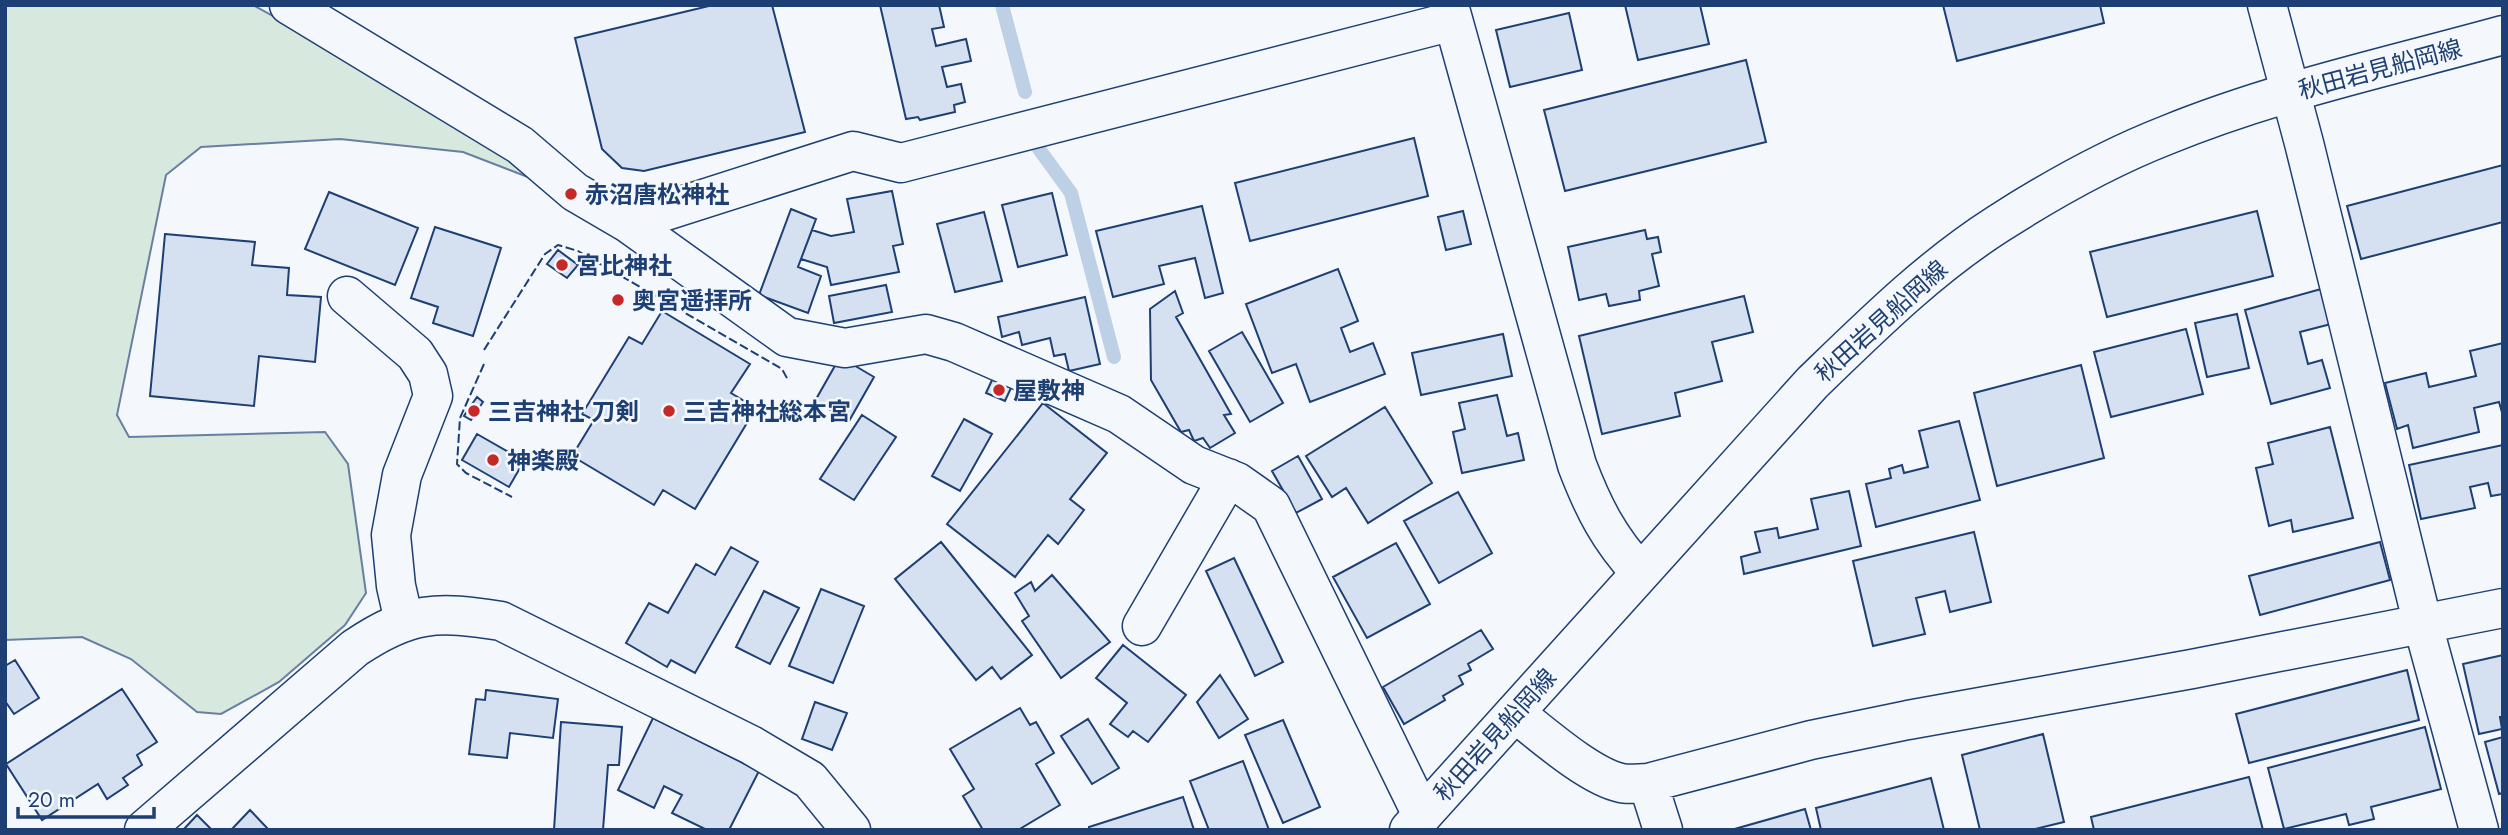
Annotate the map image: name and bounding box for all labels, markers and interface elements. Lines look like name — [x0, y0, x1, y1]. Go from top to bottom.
street label: 秋田岩見船岡線 — [2294, 30, 2466, 108]
place label: 赤沼唐松神社 — [585, 177, 729, 212]
marker: 赤沼唐松神社 — [563, 186, 579, 202]
place label: 宮比神社 — [576, 248, 672, 283]
street label: 秋田岩見船岡線 — [1807, 252, 1955, 390]
marker: 宮比神社 — [554, 257, 570, 273]
place label: 奥宮遥拝所 — [632, 283, 752, 318]
marker: 奥宮遥拝所 — [610, 292, 626, 308]
place label: 屋敷神 — [1013, 373, 1085, 408]
marker: 屋敷神 — [991, 382, 1007, 398]
place label: 三吉神社 刀剣 — [488, 394, 639, 429]
place label: 三吉神社総本宮 — [683, 394, 851, 429]
marker: 三吉神社 刀剣 — [466, 403, 482, 419]
marker: 三吉神社総本宮 — [661, 403, 677, 419]
place label: 神楽殿 — [507, 443, 579, 478]
marker: 神楽殿 — [485, 452, 501, 468]
street label: 秋田岩見船岡線 — [1426, 661, 1564, 809]
scale bar — [18, 776, 154, 820]
text: 20 m — [28, 785, 75, 815]

